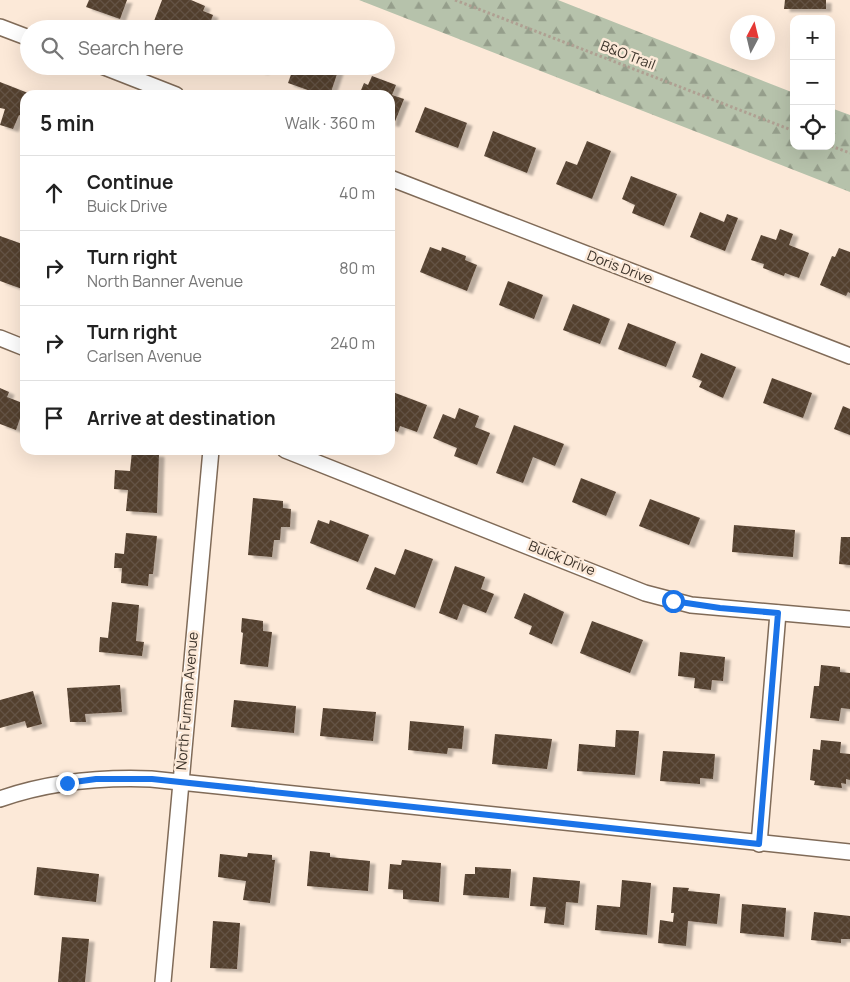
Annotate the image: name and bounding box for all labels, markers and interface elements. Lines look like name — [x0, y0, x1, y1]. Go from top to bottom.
north arrow — [730, 15, 775, 60]
map controls — [790, 15, 835, 150]
button: + — [790, 15, 835, 60]
search box — [20, 20, 395, 75]
icon: search — [38, 34, 66, 62]
text: Search here — [78, 35, 184, 61]
street label: B&O Trail — [598, 35, 658, 74]
button: − — [790, 60, 835, 105]
button: locate — [790, 105, 835, 150]
text: 5 min — [40, 109, 94, 137]
text: Walk · 360 m — [285, 112, 375, 134]
text: Continue — [87, 169, 173, 195]
icon: ahead — [40, 179, 68, 207]
text: 40 m — [339, 182, 375, 204]
text: Buick Drive — [87, 195, 167, 217]
text: Turn right — [87, 244, 177, 270]
street label: Doris Drive — [585, 245, 656, 288]
icon: right — [40, 254, 68, 282]
text: 80 m — [339, 257, 375, 279]
text: North Banner Avenue — [87, 270, 243, 292]
text: Turn right — [87, 319, 177, 345]
icon: right — [40, 329, 68, 357]
text: 240 m — [330, 332, 375, 354]
text: Carlsen Avenue — [87, 345, 202, 367]
icon: arrive — [40, 404, 68, 432]
text: Arrive at destination — [87, 405, 276, 431]
street label: Buick Drive — [526, 536, 598, 580]
route start — [662, 590, 685, 613]
street label: North Furman Avenue — [171, 631, 202, 771]
route end — [56, 772, 79, 795]

